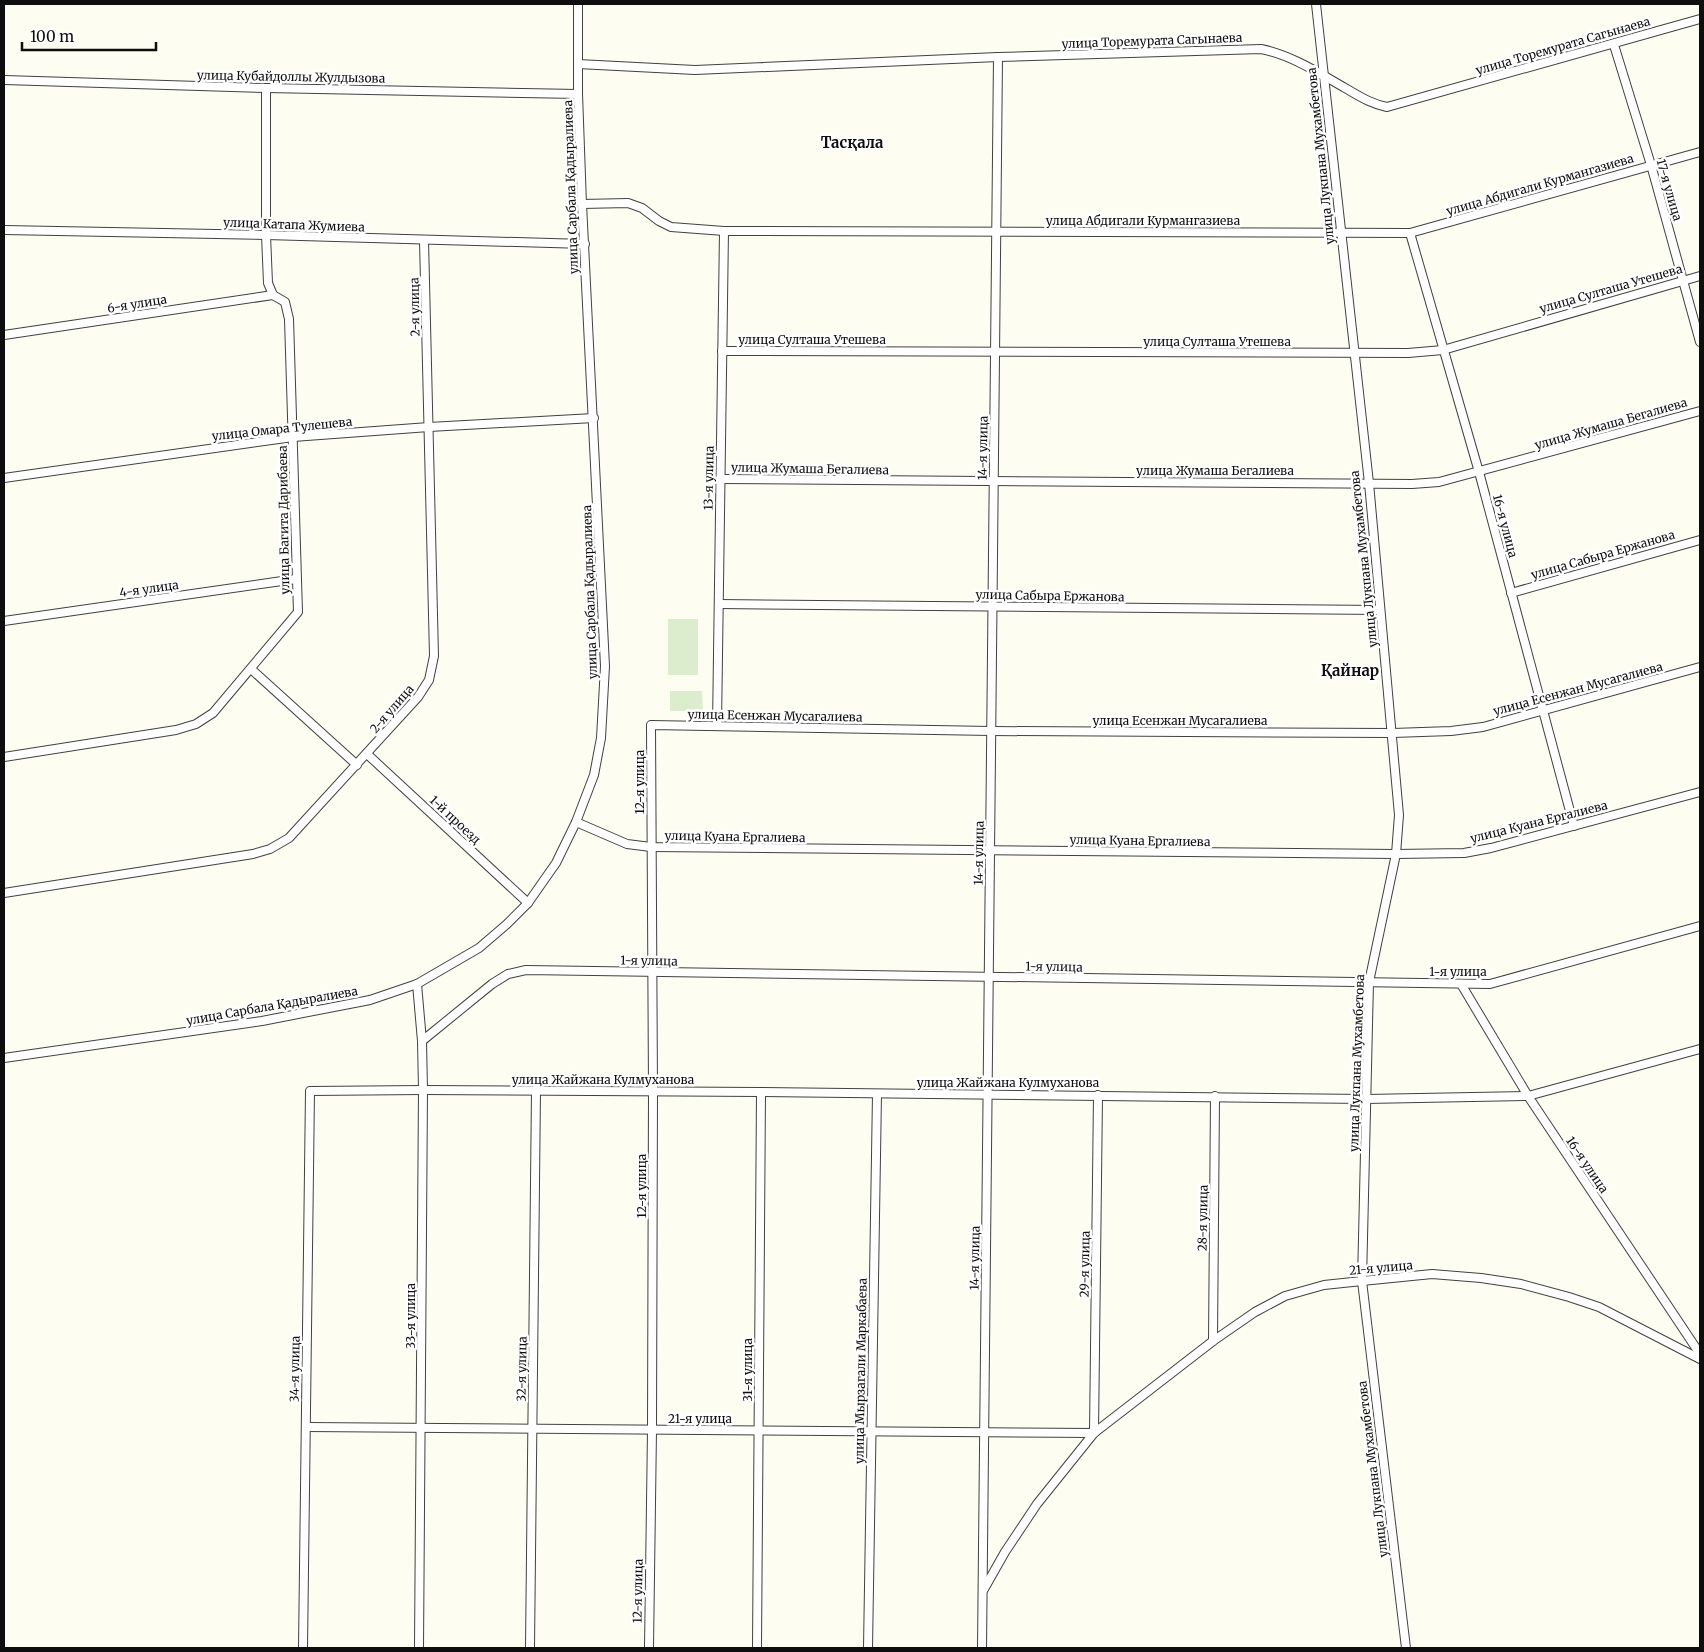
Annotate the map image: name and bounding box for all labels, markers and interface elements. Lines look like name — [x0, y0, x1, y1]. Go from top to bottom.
street label: улица Торемурата Сагынаева — [1474, 13, 1652, 78]
scale bar — [22, 20, 156, 52]
text: 100 m — [30, 27, 74, 46]
street label: улица Торемурата Сагынаева — [1061, 30, 1243, 51]
street label: улица Лукпана Мухамбетова — [1304, 66, 1337, 245]
street label: улица Кубайдоллы Жулдызова — [197, 67, 386, 86]
street label: улица Сарбала Қадыралиева — [560, 99, 581, 274]
district label: Тасқала — [821, 133, 884, 152]
street label: улица Абдигали Курмангазиева — [1444, 150, 1636, 219]
street label: 17-я улица — [1654, 157, 1686, 223]
street label: улица Абдигали Курмангазиева — [1046, 213, 1241, 228]
street label: улица Катапа Жумиева — [223, 215, 366, 234]
street label: улица Султаша Утешева — [1538, 261, 1684, 316]
street label: 2-я улица — [406, 277, 423, 337]
street label: 6-я улица — [106, 291, 168, 316]
street label: улица Султаша Утешева — [738, 332, 886, 347]
street label: улица Султаша Утешева — [1143, 334, 1291, 349]
street label: улица Жумаша Бегалиева — [1533, 394, 1689, 452]
street label: улица Омара Тулешева — [211, 414, 353, 443]
street label: 14-я улица — [974, 415, 991, 480]
street label: улица Багита Дарибаева — [275, 445, 292, 595]
street label: 13-я улица — [700, 445, 717, 510]
street label: улица Жумаша Бегалиева — [731, 460, 890, 477]
street label: улица Жумаша Бегалиева — [1136, 463, 1294, 478]
street label: улица Лукпана Мухамбетова — [1347, 469, 1380, 648]
street label: 16-я улица — [1490, 493, 1521, 560]
street label: улица Сарбала Қадыралиева — [579, 504, 600, 679]
street label: улица Сабыра Ержанова — [1529, 527, 1677, 582]
street label: 4-я улица — [118, 577, 180, 600]
street label: улица Сабыра Ержанова — [975, 587, 1125, 604]
street label: улица Есенжан Мусагалиева — [1491, 658, 1665, 718]
district label: Қайнар — [1321, 661, 1380, 680]
street label: 2-я улица — [367, 681, 417, 736]
street label: улица Есенжан Мусагалиева — [687, 706, 863, 725]
street label: улица Есенжан Мусагалиева — [1093, 713, 1268, 728]
street label: 12-я улица — [632, 749, 647, 814]
street label: 1-й проезд — [427, 792, 484, 847]
street label: улица Куана Ергалиева — [1469, 797, 1610, 846]
street label: 14-я улица — [970, 820, 987, 885]
street label: улица Куана Ергалиева — [664, 828, 806, 845]
street label: улица Куана Ергалиева — [1069, 832, 1211, 849]
street label: 1-я улица — [620, 953, 678, 969]
street label: 1-я улица — [1025, 959, 1083, 975]
street label: 1-я улица — [1429, 964, 1487, 979]
street label: улица Лукпана Мухамбетова — [1346, 973, 1367, 1152]
street label: улица Сарбала Қадыралиева — [185, 983, 360, 1028]
street label: улица Жайжана Кулмуханова — [512, 1072, 695, 1087]
street label: улица Жайжана Кулмуханова — [917, 1075, 1100, 1090]
street label: 16-я улица — [1563, 1134, 1612, 1196]
street label: 12-я улица — [634, 1153, 649, 1218]
street label: 28-я улица — [1194, 1184, 1211, 1251]
street label: 14-я улица — [966, 1225, 983, 1290]
street label: 29-я улица — [1076, 1230, 1093, 1297]
street label: 21-я улица — [1348, 1257, 1414, 1278]
street label: улица Мырзагали Маркабаева — [851, 1277, 870, 1464]
street label: 33-я улица — [403, 1283, 418, 1349]
street label: 34-я улица — [286, 1335, 303, 1402]
street label: 32-я улица — [513, 1336, 530, 1402]
street label: 31-я улица — [740, 1338, 755, 1402]
street label: улица Лукпана Мухамбетова — [1354, 1379, 1391, 1558]
street label: 21-я улица — [668, 1411, 733, 1426]
street label: 12-я улица — [629, 1558, 646, 1623]

